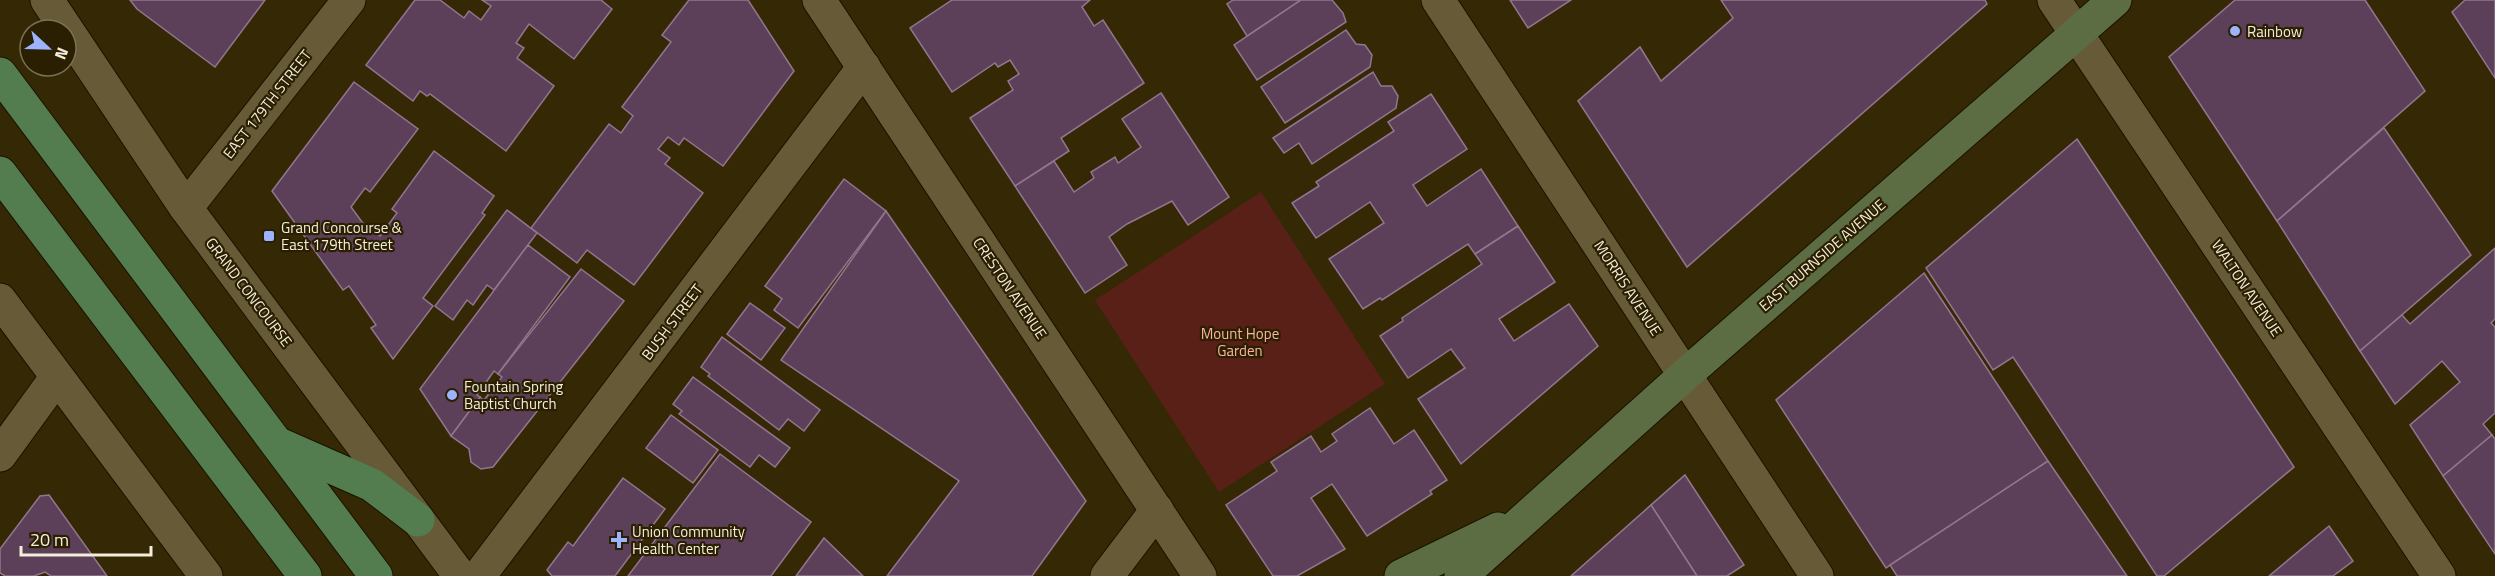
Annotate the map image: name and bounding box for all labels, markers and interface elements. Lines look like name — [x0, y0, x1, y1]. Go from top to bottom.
north arrow — [18, 18, 78, 78]
place label: Rainbow — [2247, 20, 2302, 43]
marker: Rainbow — [2228, 24, 2242, 38]
text: N — [49, 44, 75, 63]
street label: EAST 179TH STREET — [217, 45, 317, 163]
street label: EAST BURNSIDE AVENUE — [1754, 193, 1890, 317]
place label: Grand Concourse & East 179th Street — [281, 216, 403, 256]
marker: Grand Concourse & East 179th Street — [262, 229, 276, 243]
street label: GRAND CONCOURSE — [200, 232, 298, 352]
street label: CRESTON AVENUE — [967, 233, 1053, 343]
street label: WALTON AVENUE — [2206, 235, 2288, 341]
street label: MORRIS AVENUE — [1588, 236, 1668, 340]
street label: BUSH STREET — [636, 279, 708, 365]
park label: Mount Hope Garden — [1201, 322, 1279, 362]
place label: Fountain Spring Baptist Church — [464, 375, 564, 415]
marker: Fountain Spring Baptist Church — [445, 388, 459, 402]
scale bar — [21, 519, 152, 557]
place label: Union Community Health Center — [632, 520, 745, 560]
text: 20 m — [30, 526, 69, 553]
marker: Union Community Health Center — [610, 531, 628, 549]

